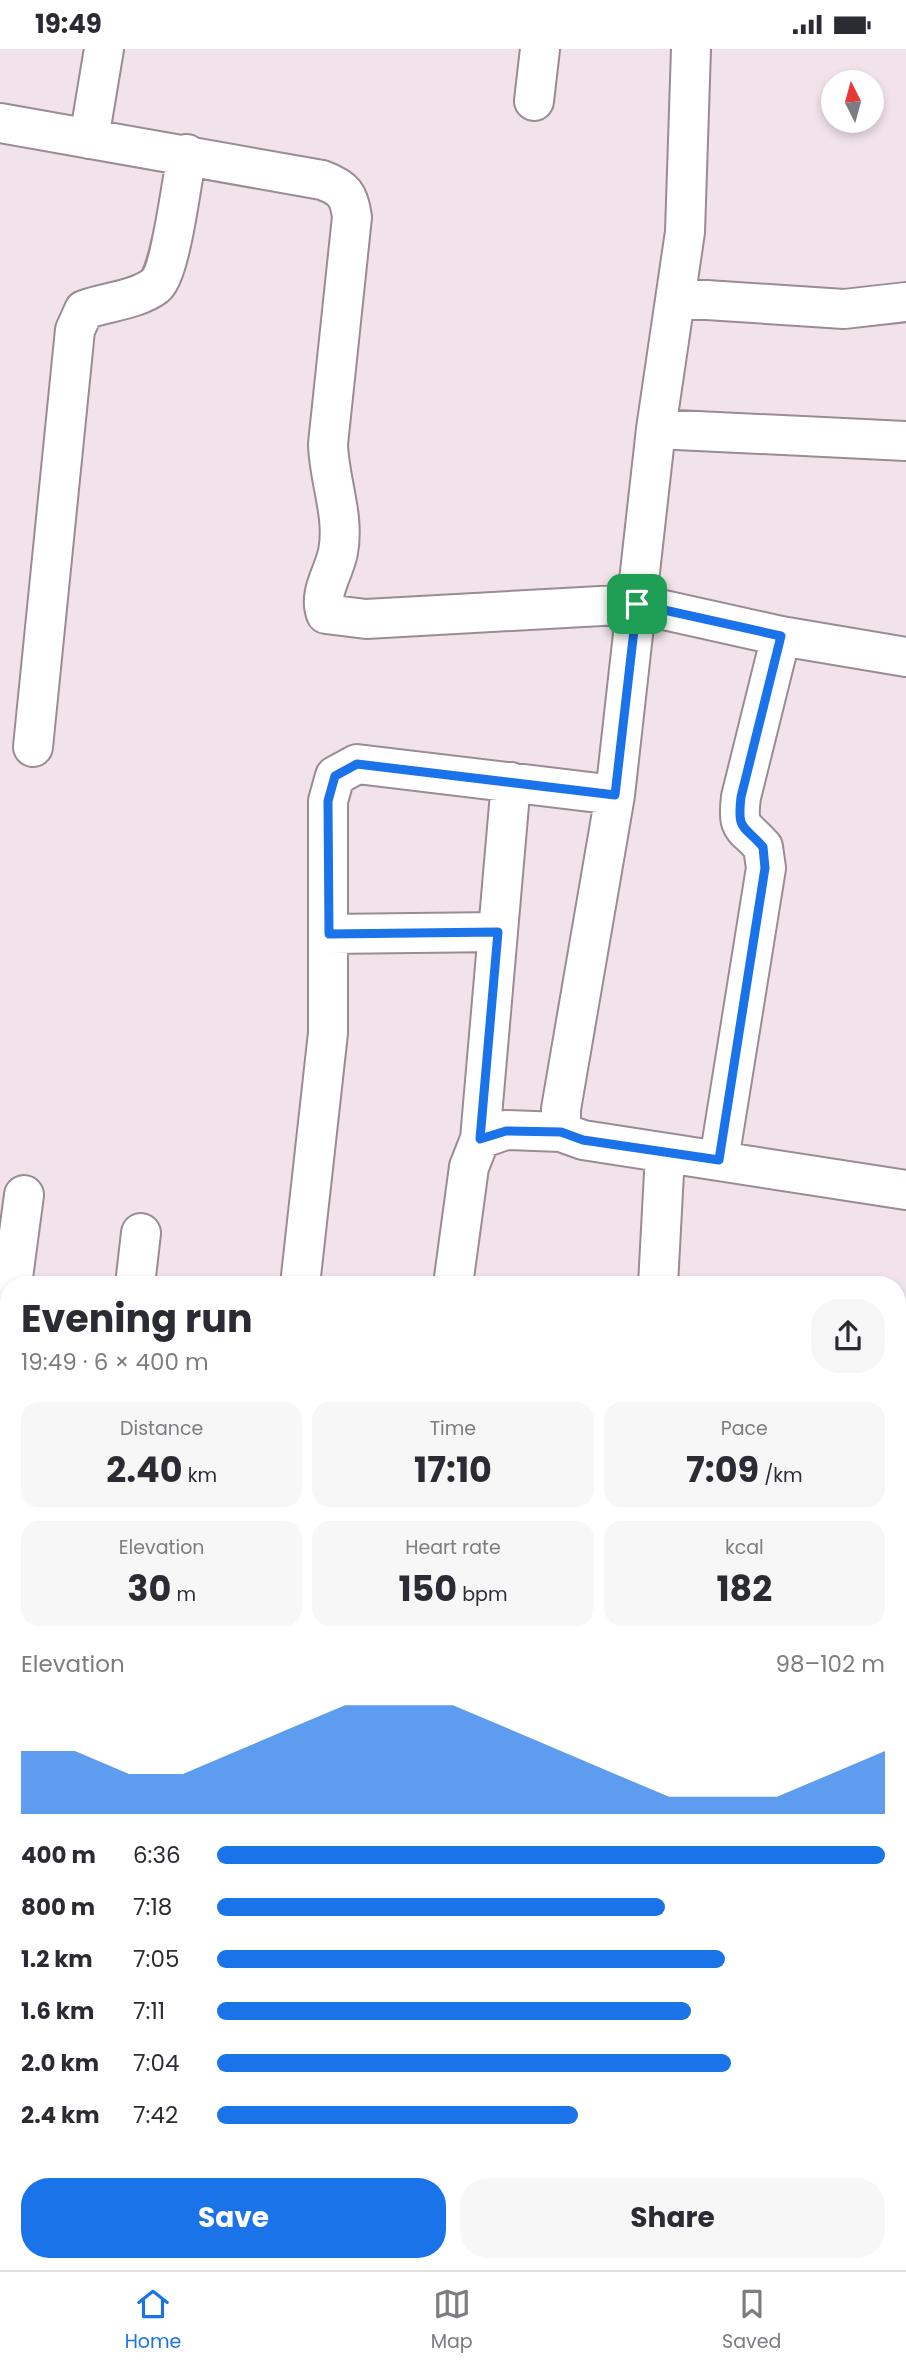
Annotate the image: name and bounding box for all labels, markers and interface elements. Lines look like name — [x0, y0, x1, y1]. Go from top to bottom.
text: 19:49 — [35, 6, 102, 42]
north arrow — [821, 70, 884, 133]
map controls — [821, 70, 884, 133]
pin — [607, 574, 667, 634]
icon: arrive — [618, 585, 656, 623]
text: Evening run — [21, 1292, 253, 1345]
button: share — [811, 1299, 885, 1373]
text: 19:49 · 6 × 400 m — [21, 1346, 209, 1378]
text: Distance — [120, 1415, 203, 1442]
text: Time — [430, 1415, 476, 1442]
text: Pace — [721, 1415, 768, 1442]
text: 2.40 — [106, 1445, 183, 1494]
text: 17:10 — [414, 1445, 492, 1494]
text: 7:09 — [686, 1445, 759, 1494]
text: km — [183, 1462, 217, 1489]
text: /km — [759, 1462, 803, 1489]
text: Elevation — [119, 1534, 204, 1561]
text: Heart rate — [405, 1534, 501, 1561]
text: kcal — [725, 1534, 764, 1561]
text: 30 — [127, 1564, 171, 1613]
text: 150 — [398, 1564, 457, 1613]
text: 182 — [716, 1564, 772, 1613]
text: m — [171, 1581, 196, 1608]
text: bpm — [457, 1581, 508, 1608]
text: Elevation — [21, 1648, 125, 1680]
text: 98–102 m — [776, 1648, 885, 1680]
text: 400 m — [21, 1839, 96, 1871]
text: 6:36 — [133, 1839, 181, 1871]
text: 800 m — [21, 1891, 95, 1923]
text: 7:18 — [133, 1891, 172, 1923]
text: 1.2 km — [21, 1943, 93, 1975]
text: 7:05 — [133, 1943, 179, 1975]
text: 1.6 km — [21, 1995, 94, 2027]
text: 7:11 — [133, 1995, 165, 2027]
text: 2.0 km — [21, 2047, 99, 2079]
text: 7:04 — [133, 2047, 179, 2079]
text: 2.4 km — [21, 2099, 100, 2131]
text: 7:42 — [133, 2099, 178, 2131]
button: Save — [21, 2178, 446, 2258]
button: Share — [460, 2178, 885, 2258]
tab: Home — [125, 2285, 181, 2356]
tab: Map — [431, 2285, 473, 2356]
tab: Saved — [722, 2285, 781, 2356]

